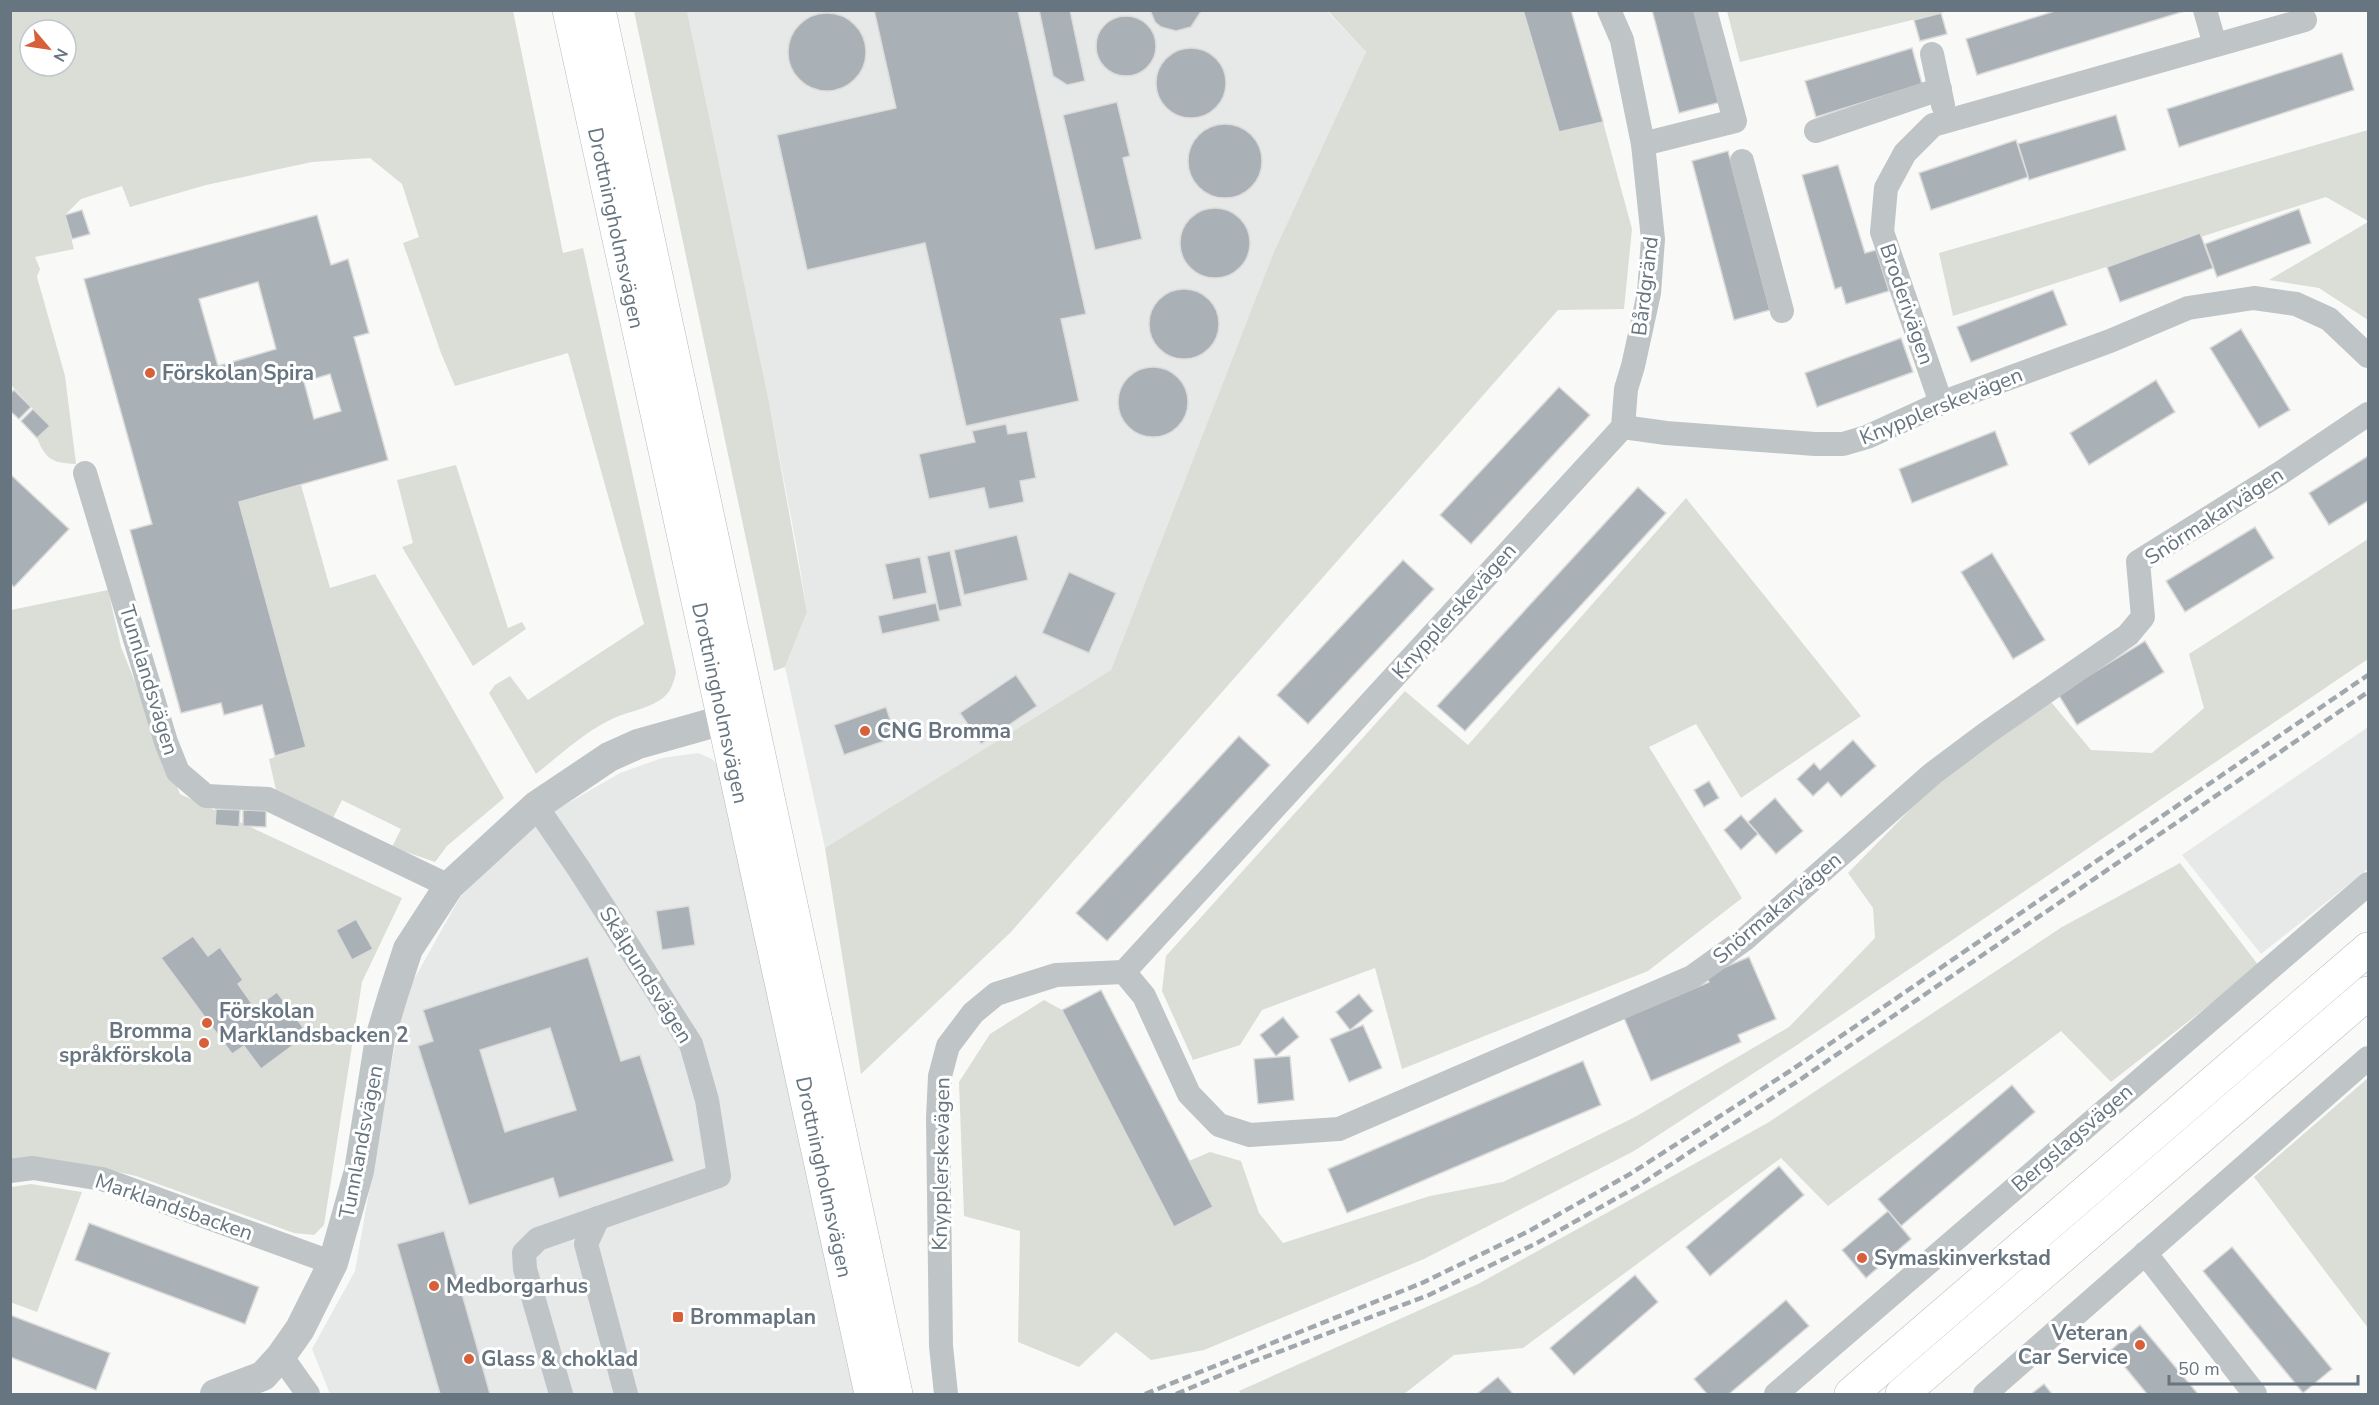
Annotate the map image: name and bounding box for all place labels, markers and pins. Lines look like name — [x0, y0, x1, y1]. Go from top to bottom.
place label: Förskolan Spira — [162, 359, 314, 387]
marker: Förskolan Spira — [143, 366, 157, 380]
place label: CNG Bromma — [877, 717, 1011, 745]
marker: CNG Bromma — [858, 724, 872, 738]
place label: Förskolan Marklandsbacken 2 — [219, 997, 409, 1049]
marker: Förskolan Marklandsbacken 2 — [200, 1016, 214, 1030]
place label: Bromma språkförskola — [59, 1017, 192, 1069]
marker: Bromma språkförskola — [197, 1036, 211, 1050]
place label: Symaskinverkstad — [1874, 1244, 2051, 1272]
marker: Symaskinverkstad — [1855, 1251, 1869, 1265]
place label: Medborgarhus — [446, 1272, 588, 1300]
marker: Medborgarhus — [427, 1279, 441, 1293]
place label: Brommaplan — [690, 1303, 816, 1331]
marker: Brommaplan — [671, 1310, 685, 1324]
place label: Veteran Car Service — [2018, 1319, 2128, 1371]
marker: Veteran Car Service — [2133, 1338, 2147, 1352]
place label: Glass & choklad — [481, 1345, 638, 1373]
marker: Glass & choklad — [462, 1352, 476, 1366]

